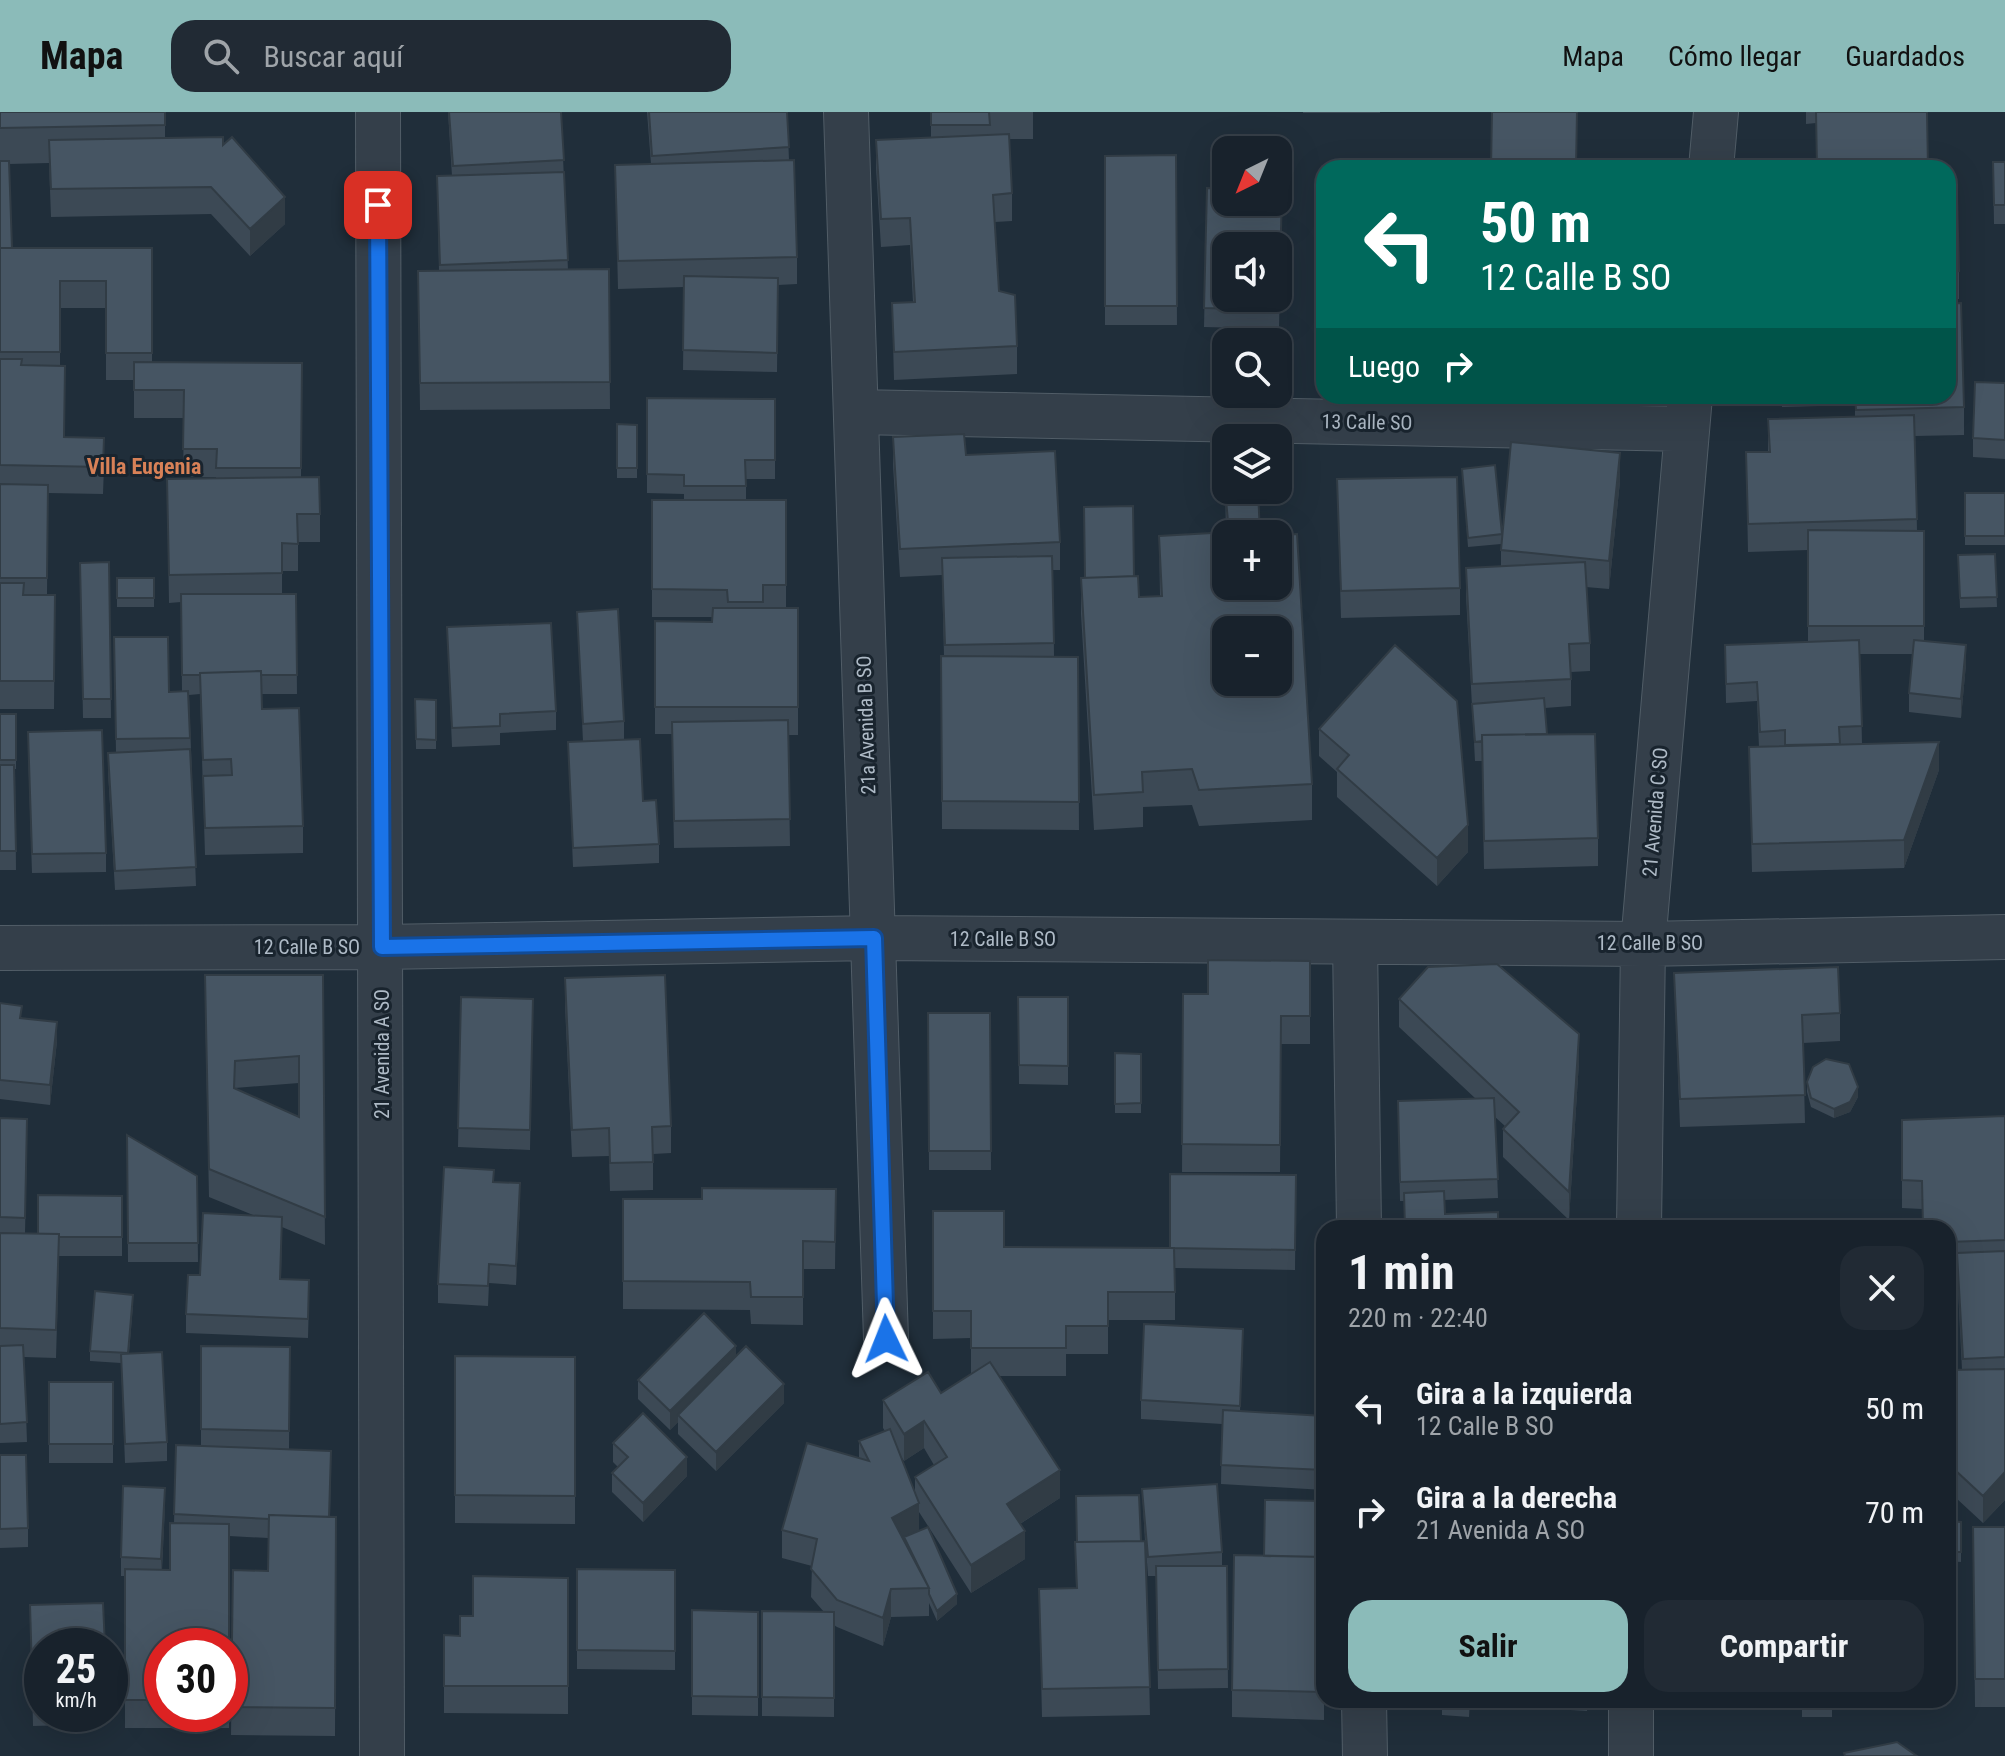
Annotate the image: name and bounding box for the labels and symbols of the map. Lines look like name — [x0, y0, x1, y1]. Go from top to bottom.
north arrow — [1212, 136, 1292, 216]
pin — [344, 171, 412, 239]
street label: 13 Calle SO — [1321, 409, 1413, 435]
district label: Villa Eugenia — [87, 454, 201, 479]
street label: 21a Avenida B SO — [852, 655, 880, 795]
street label: 21 Avenida C SO — [1637, 746, 1673, 878]
street label: 12 Calle B SO — [950, 927, 1056, 951]
street label: 12 Calle B SO — [1597, 931, 1703, 955]
street label: 12 Calle B SO — [254, 935, 360, 959]
street label: 21 Avenida A SO — [370, 989, 394, 1119]
position arrow — [844, 1297, 928, 1381]
speed limit sign: 30 — [144, 1628, 248, 1732]

